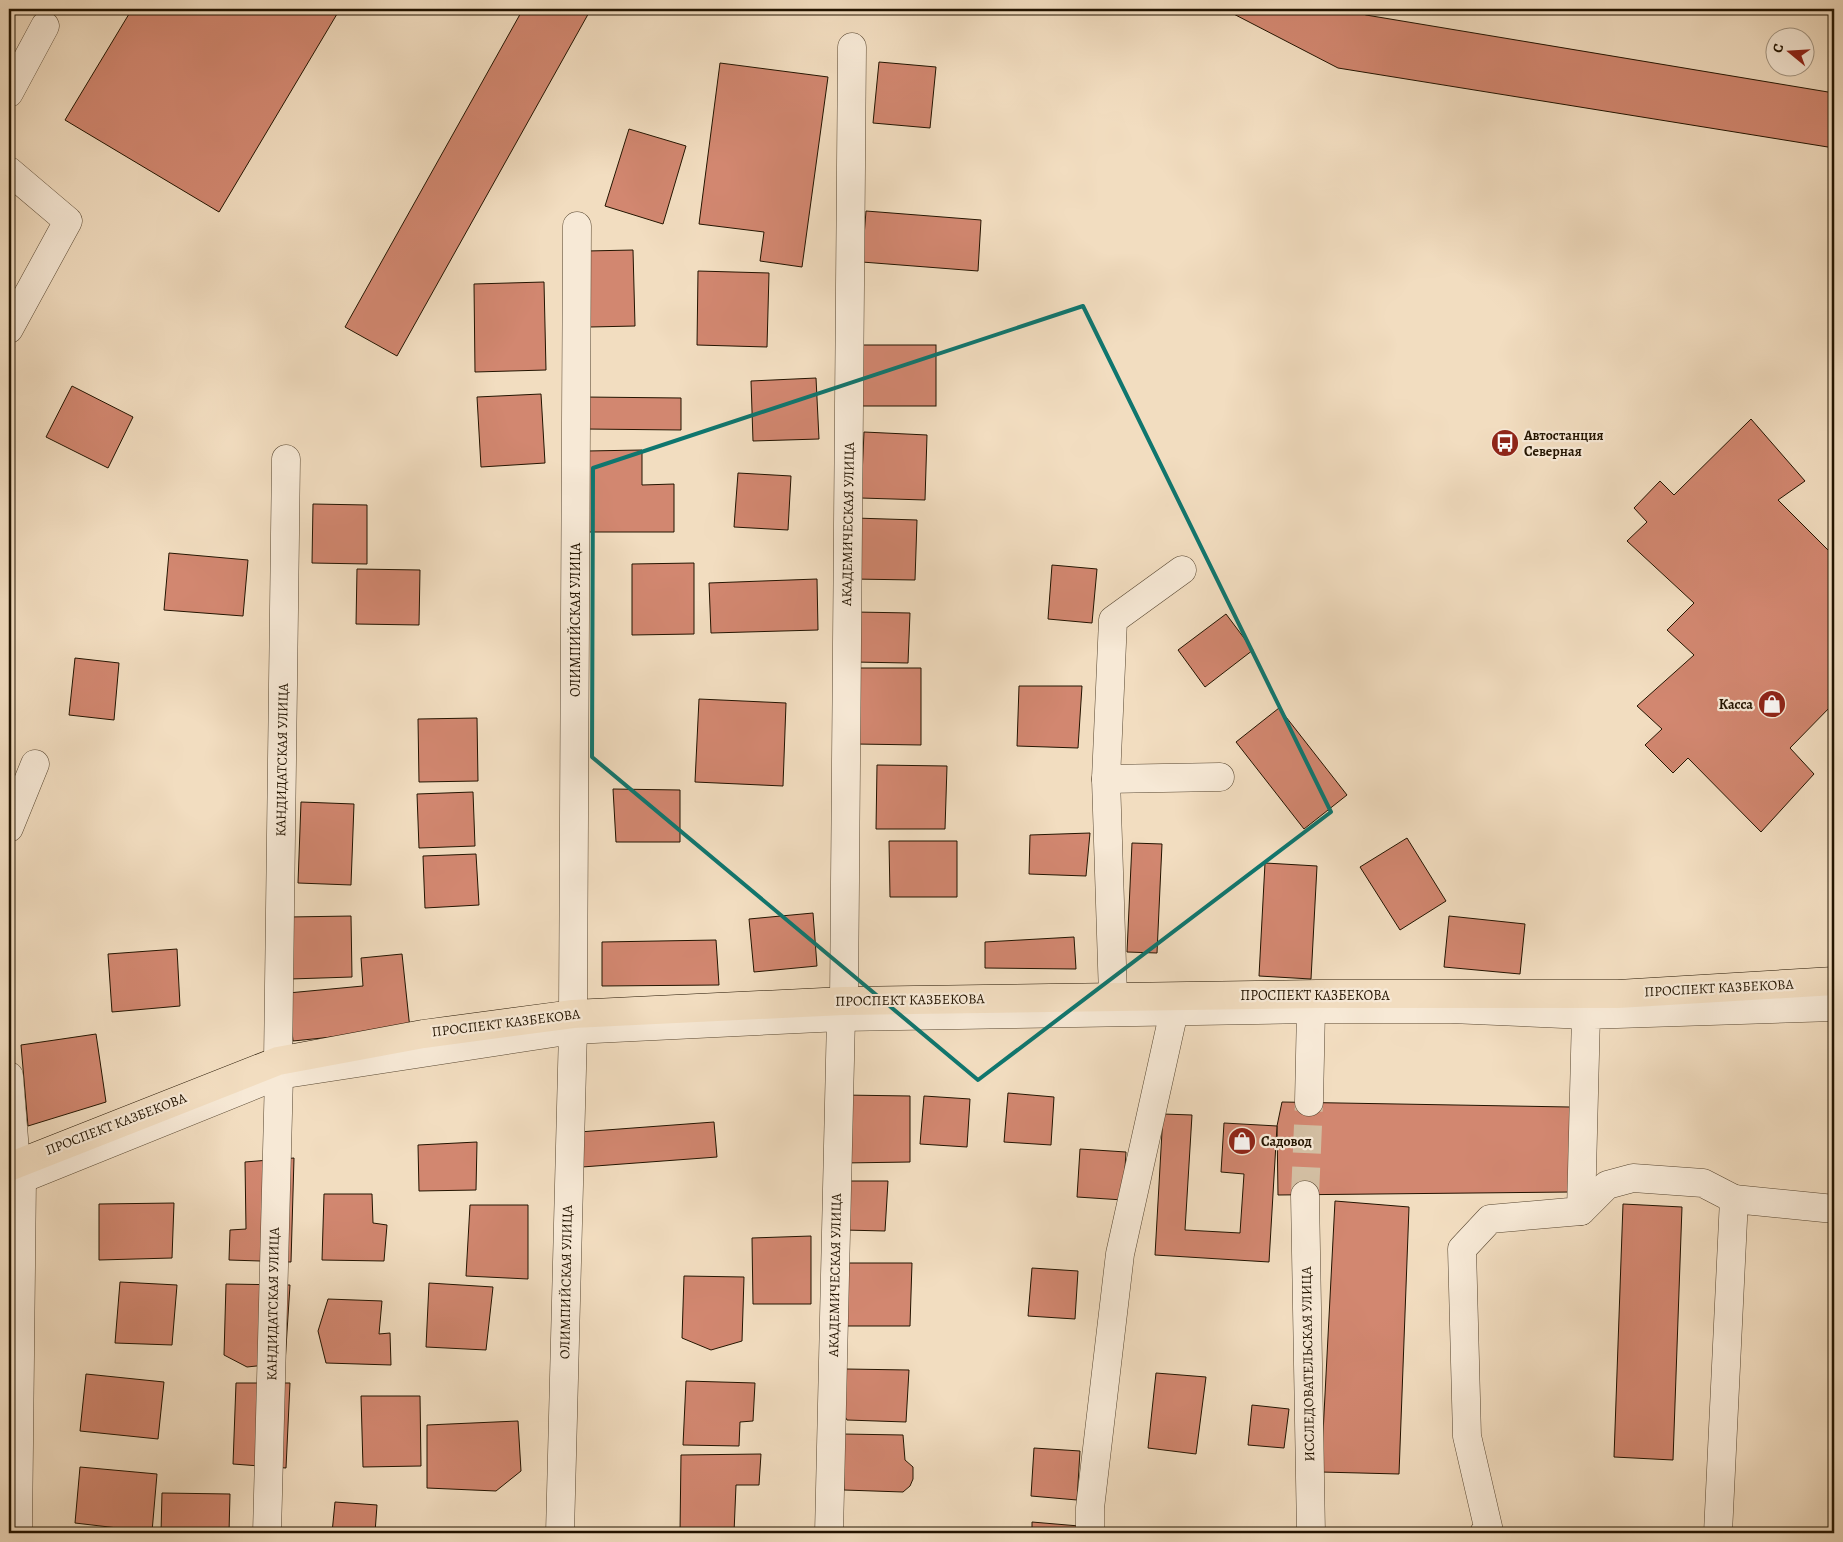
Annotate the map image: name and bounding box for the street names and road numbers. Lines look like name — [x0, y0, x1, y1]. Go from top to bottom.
street label: АКАДЕМИЧЕСКАЯ УЛИЦА — [837, 441, 859, 607]
street label: ОЛИМПИЙСКАЯ УЛИЦА — [566, 542, 585, 697]
street label: КАНДИДАТСКАЯ УЛИЦА — [271, 682, 293, 837]
street label: ПРОСПЕКТ КАЗБЕКОВА — [1644, 975, 1795, 1001]
street label: ПРОСПЕКТ КАЗБЕКОВА — [1240, 986, 1391, 1005]
street label: ПРОСПЕКТ КАЗБЕКОВА — [835, 989, 986, 1011]
street label: ПРОСПЕКТ КАЗБЕКОВА — [431, 1004, 582, 1042]
street label: ПРОСПЕКТ КАЗБЕКОВА — [43, 1088, 190, 1160]
street label: АКАДЕМИЧЕСКАЯ УЛИЦА — [824, 1192, 846, 1358]
street label: ОЛИМПИЙСКАЯ УЛИЦА — [555, 1204, 577, 1359]
street label: КАНДИДАТСКАЯ УЛИЦА — [262, 1226, 284, 1381]
street label: ИССЛЕДОВАТЕЛЬСКАЯ УЛИЦА — [1297, 1265, 1319, 1462]

